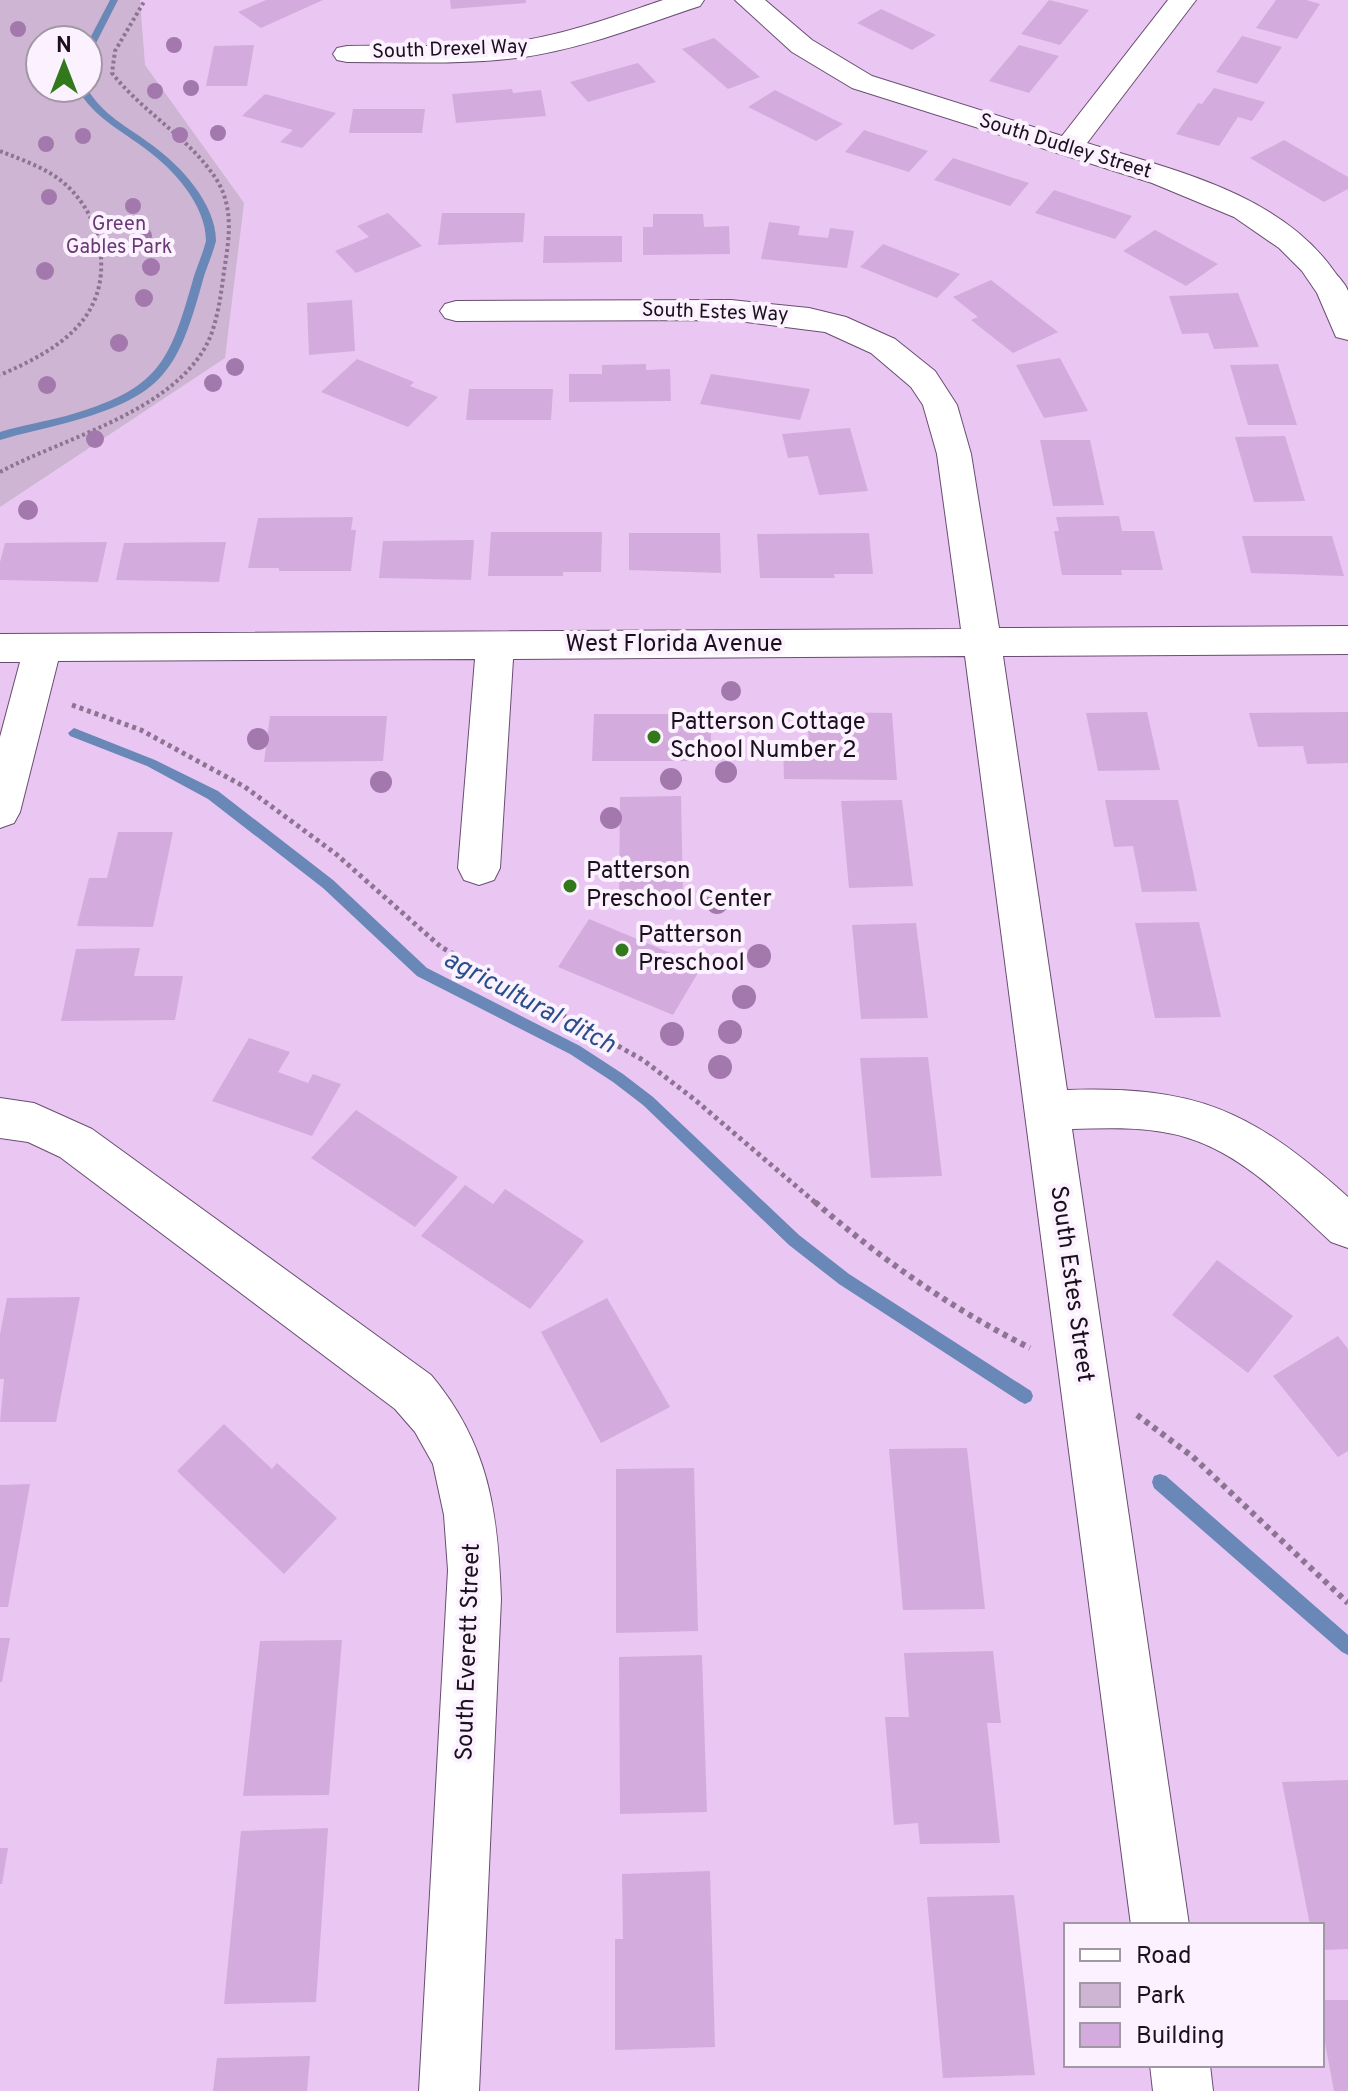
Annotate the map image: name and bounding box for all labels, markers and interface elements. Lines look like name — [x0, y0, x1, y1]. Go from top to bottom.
north arrow — [24, 24, 104, 104]
text: N — [56, 33, 72, 60]
street label: South Drexel Way — [372, 34, 528, 66]
street label: South Dudley Street — [976, 108, 1154, 186]
park label: Green Gables Park — [66, 212, 172, 261]
street label: South Estes Way — [641, 297, 789, 329]
street label: West Florida Avenue — [565, 630, 783, 660]
place label: Patterson Cottage School Number 2 — [670, 708, 866, 766]
marker: Patterson Cottage School Number 2 — [645, 728, 663, 746]
place label: Patterson Preschool Center — [586, 857, 772, 915]
marker: Patterson Preschool Center — [561, 877, 579, 895]
place label: Patterson Preschool — [638, 921, 745, 979]
marker: Patterson Preschool — [613, 941, 631, 959]
water label: agricultural ditch — [437, 944, 621, 1062]
street label: South Estes Street — [1042, 1184, 1100, 1384]
street label: South Everett Street — [450, 1543, 488, 1761]
legend — [1064, 1923, 1324, 2067]
text: Road — [1136, 1942, 1192, 1972]
text: Park — [1136, 1982, 1186, 2012]
text: Building — [1136, 2022, 1225, 2052]

